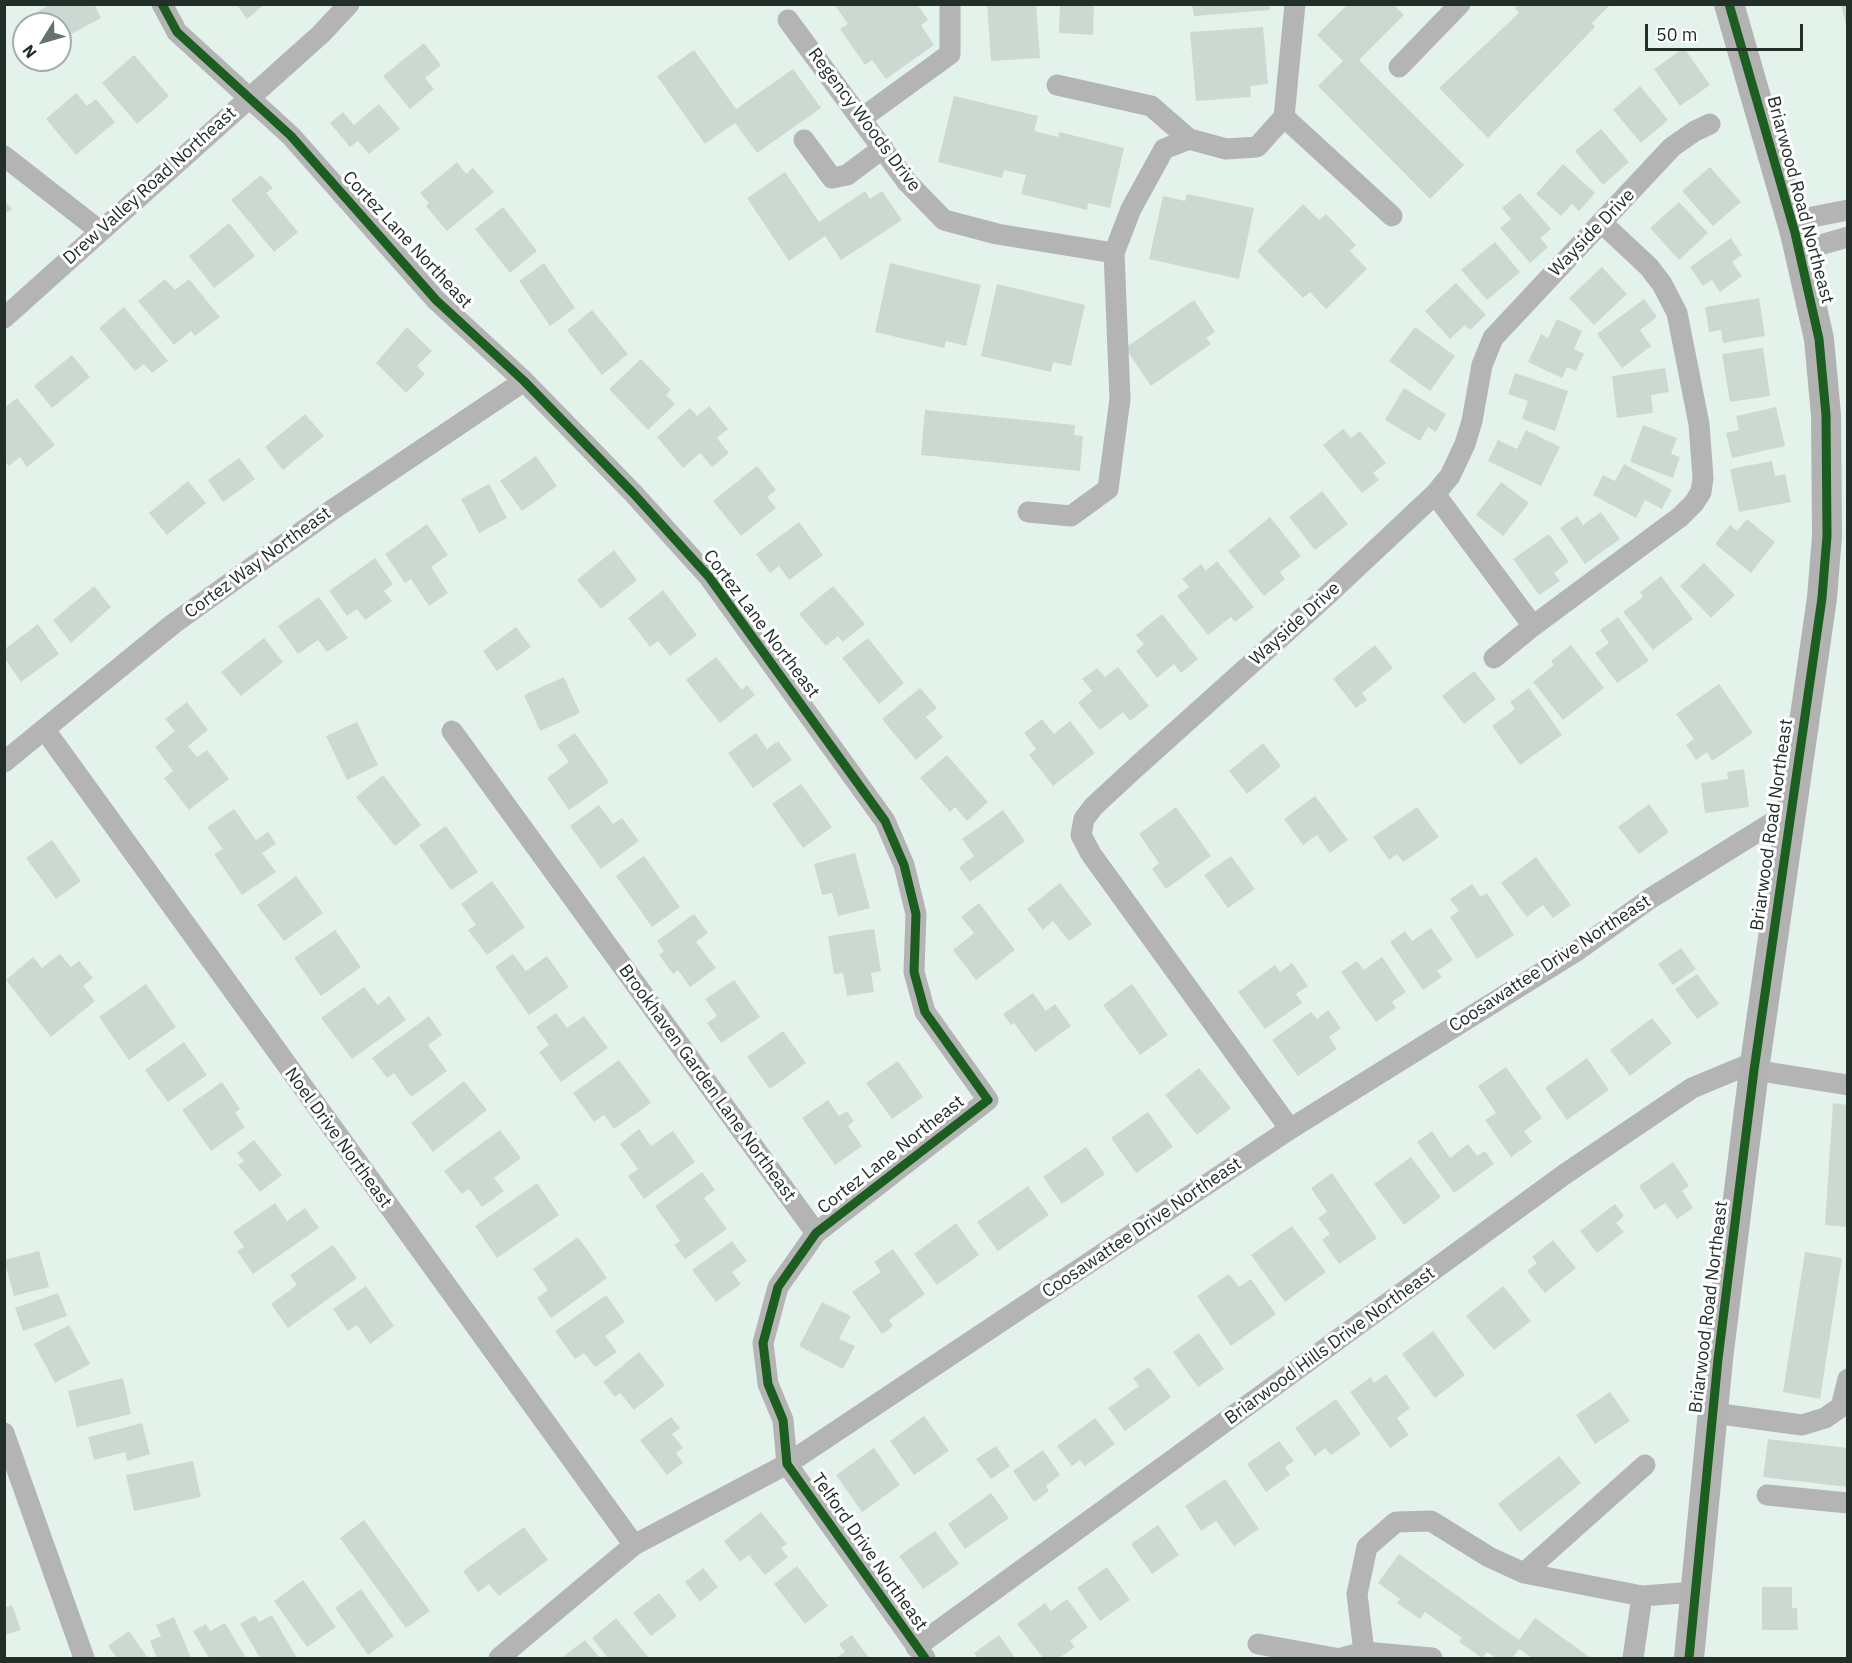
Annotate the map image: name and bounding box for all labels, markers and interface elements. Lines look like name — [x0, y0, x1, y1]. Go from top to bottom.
north arrow — [12, 12, 72, 72]
scale bar — [1648, 12, 1806, 50]
text: 50 m — [1656, 23, 1698, 46]
text: N — [18, 41, 41, 62]
street label: Regency Woods Drive — [803, 44, 925, 196]
street label: Briarwood Road Northeast — [1762, 94, 1838, 306]
street label: Drew Valley Road Northeast — [59, 103, 241, 269]
street label: Cortez Lane Northeast — [338, 167, 476, 313]
street label: Wayside Drive — [1545, 185, 1639, 281]
street label: Cortez Way Northeast — [181, 503, 335, 623]
street label: Cortez Lane Northeast — [698, 546, 824, 702]
street label: Wayside Drive — [1245, 578, 1345, 670]
street label: Briarwood Road Northeast — [1746, 718, 1798, 932]
street label: Coosawattee Drive Northeast — [1445, 891, 1655, 1037]
street label: Brookhaven Garden Lane Northeast — [614, 960, 800, 1206]
street label: Noel Drive Northeast — [280, 1064, 396, 1212]
street label: Cortez Lane Northeast — [813, 1091, 969, 1219]
street label: Coosawattee Drive Northeast — [1038, 1153, 1246, 1303]
street label: Briarwood Road Northeast — [1685, 1200, 1733, 1414]
street label: Briarwood Hills Drive Northeast — [1221, 1263, 1439, 1429]
street label: Telford Drive Northeast — [806, 1469, 932, 1635]

